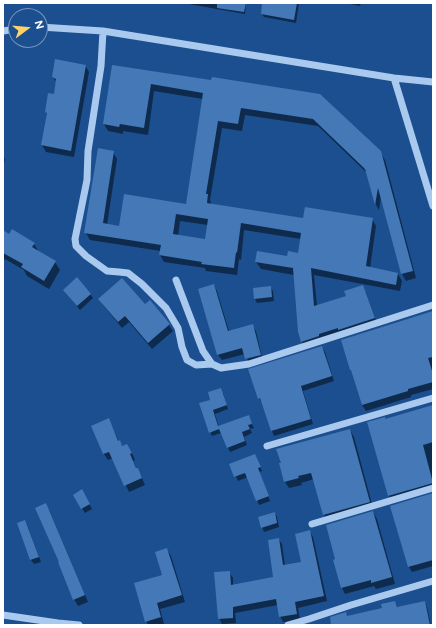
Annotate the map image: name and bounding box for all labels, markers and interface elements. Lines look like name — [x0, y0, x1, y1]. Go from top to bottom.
north arrow — [8, 8, 48, 48]
text: N — [32, 19, 46, 31]

